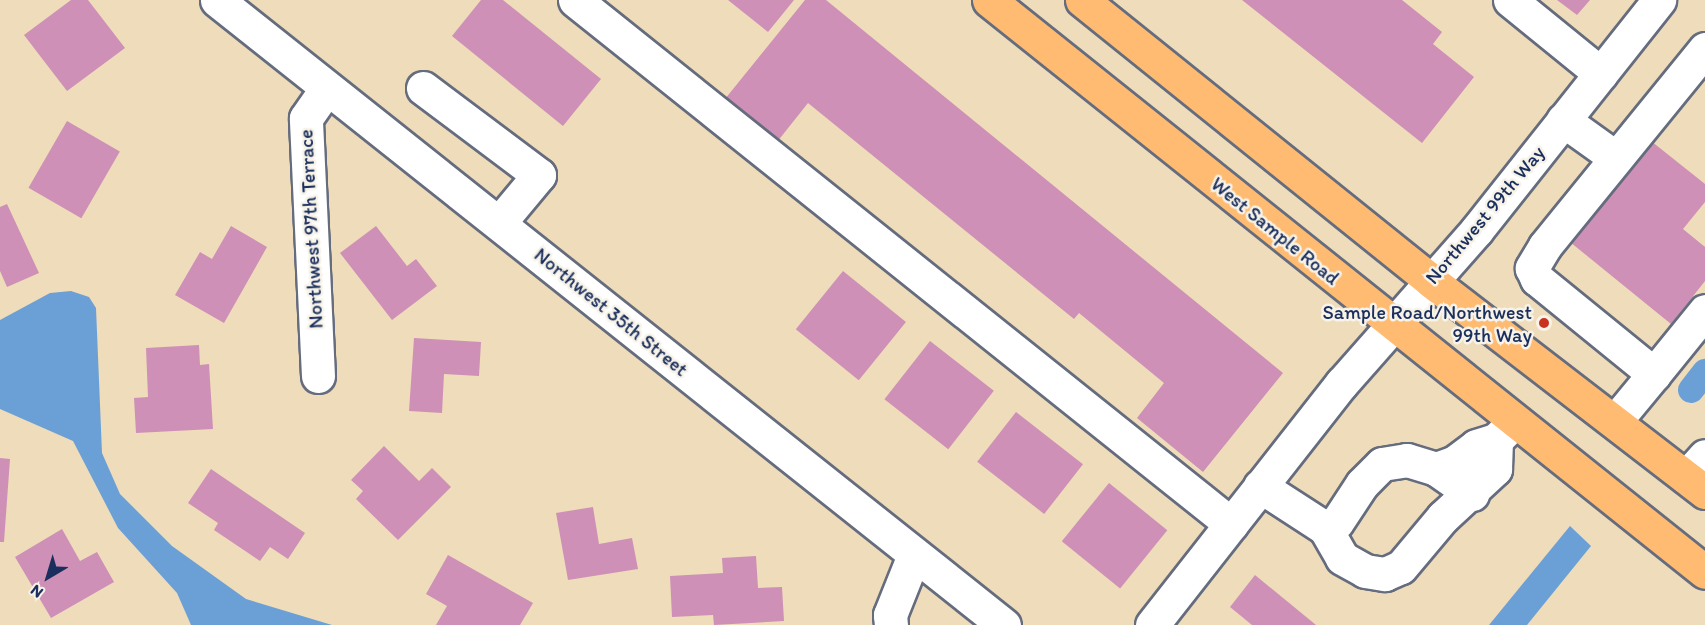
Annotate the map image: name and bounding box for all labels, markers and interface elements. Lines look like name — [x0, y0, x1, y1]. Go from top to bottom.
street label: Northwest 97th Terrace — [294, 129, 328, 329]
street label: Northwest 99th Way — [1420, 141, 1550, 289]
street label: West Sample Road — [1206, 172, 1344, 290]
street label: Northwest 35th Street — [529, 243, 693, 381]
place label: Sample Road/Northwest 99th Way — [1323, 300, 1532, 347]
marker: Sample Road/Northwest 99th Way — [1537, 316, 1551, 330]
north arrow — [18, 547, 78, 607]
text: N — [27, 581, 47, 602]

